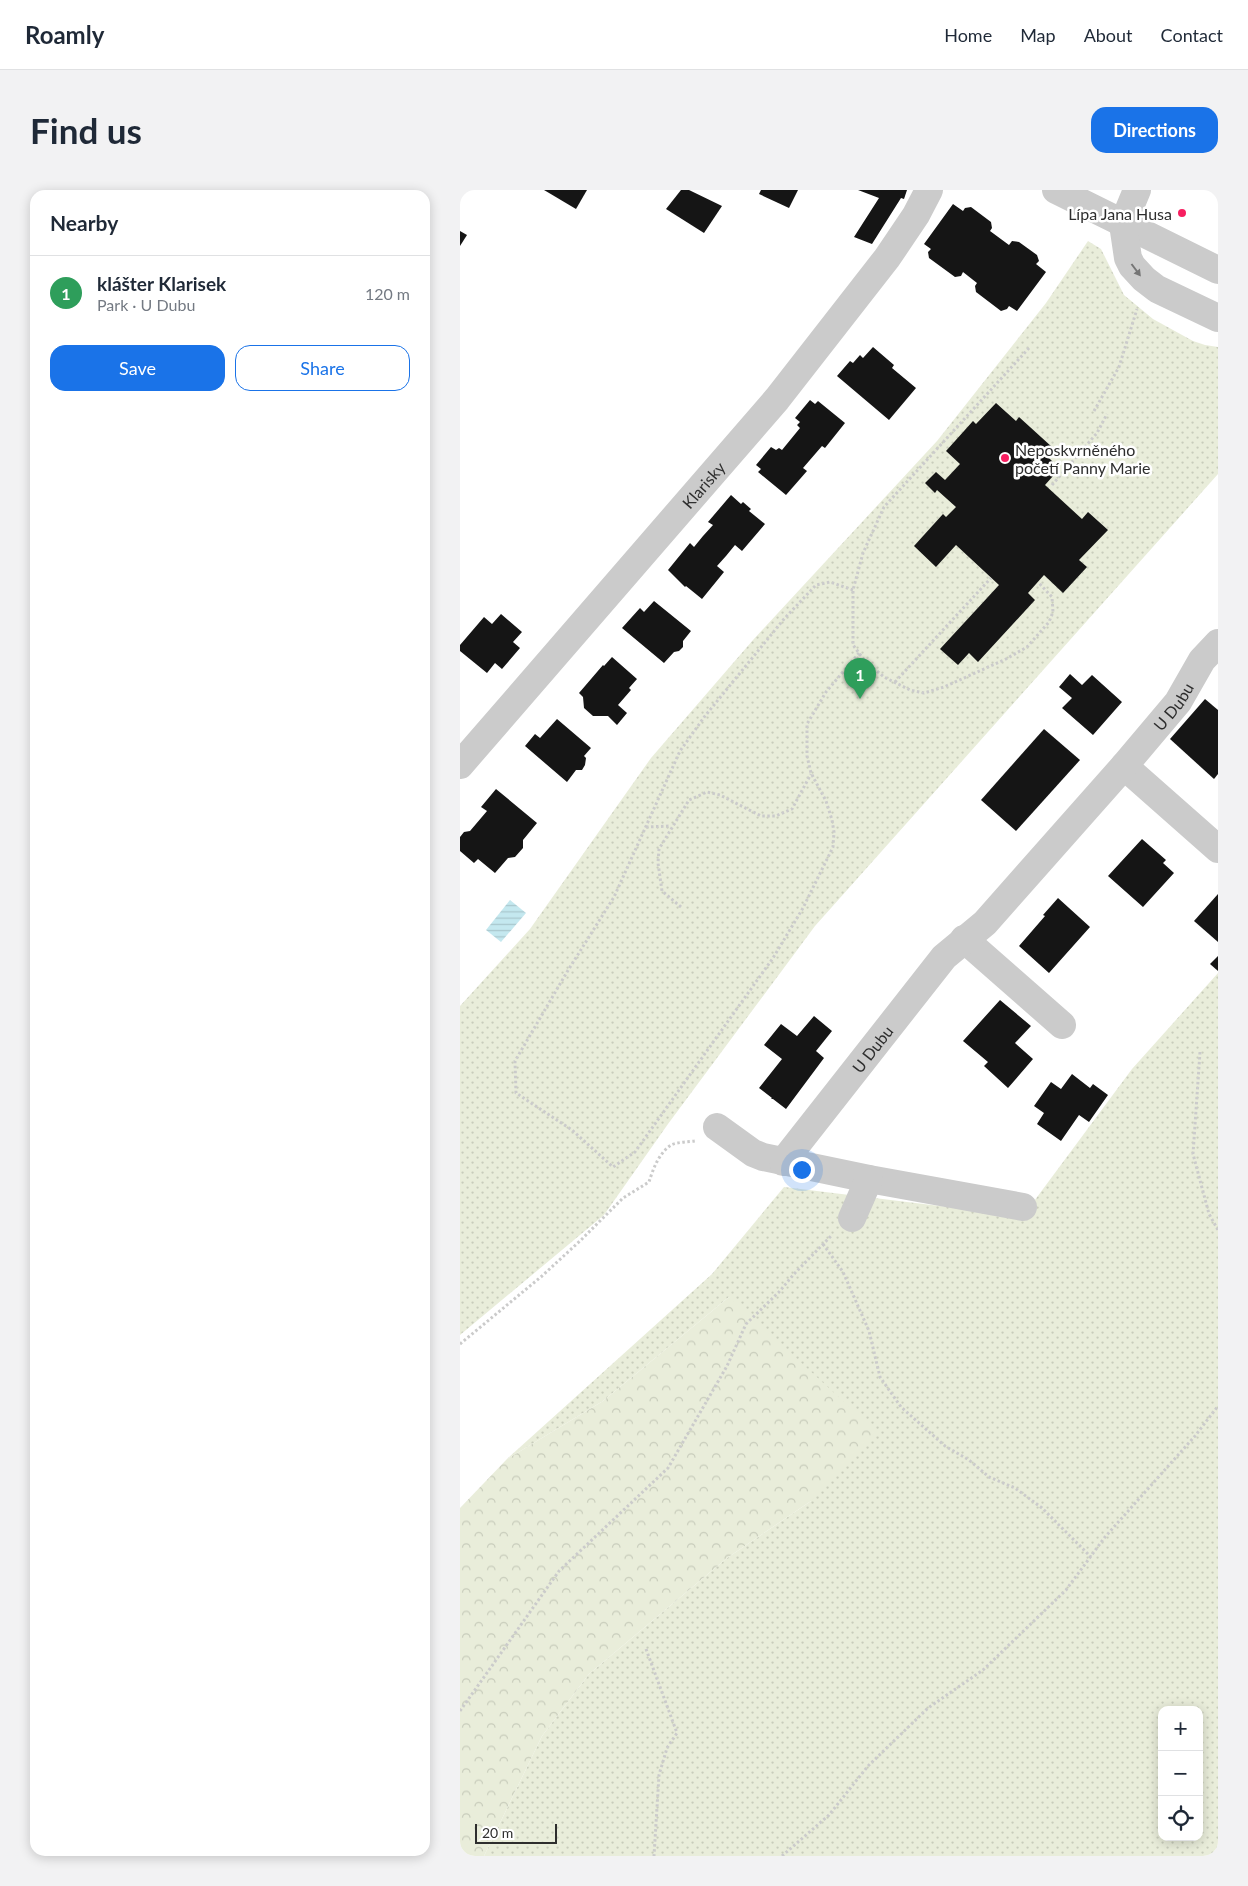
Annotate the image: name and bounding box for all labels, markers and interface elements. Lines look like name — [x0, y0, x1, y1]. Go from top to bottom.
text: Roamly — [25, 20, 104, 49]
text: Home — [944, 24, 992, 46]
text: Map — [1020, 24, 1056, 46]
text: About — [1084, 24, 1133, 46]
text: Contact — [1161, 24, 1223, 46]
button: Directions — [1091, 107, 1218, 153]
text: Find us — [30, 109, 142, 151]
place label: Lípa Jana Husa — [1068, 204, 1172, 223]
marker: Lípa Jana Husa — [1176, 207, 1188, 219]
text: Nearby — [50, 210, 118, 235]
one-way arrow — [1131, 263, 1141, 277]
text: klášter Klarisek — [97, 272, 226, 295]
text: 1 — [61, 284, 71, 303]
text: 120 m — [365, 284, 410, 303]
text: Park · U Dubu — [97, 295, 195, 314]
button: Save — [50, 345, 225, 391]
button: Share — [235, 345, 410, 391]
place label: Neposkvrněného početí Panny Marie — [1015, 440, 1150, 477]
marker: Neposkvrněného početí Panny Marie — [999, 452, 1011, 464]
street label: Klarisky — [678, 457, 729, 512]
pin: 1 — [844, 658, 876, 699]
street label: U Dubu — [1149, 679, 1197, 734]
street label: U Dubu — [848, 1021, 896, 1076]
your location — [789, 1157, 815, 1183]
map controls — [1158, 1706, 1203, 1841]
button: + — [1158, 1706, 1203, 1751]
button: − — [1158, 1751, 1203, 1796]
button: locate — [1158, 1796, 1203, 1841]
scale bar — [475, 1821, 558, 1844]
text: 20 m — [482, 1824, 513, 1841]

